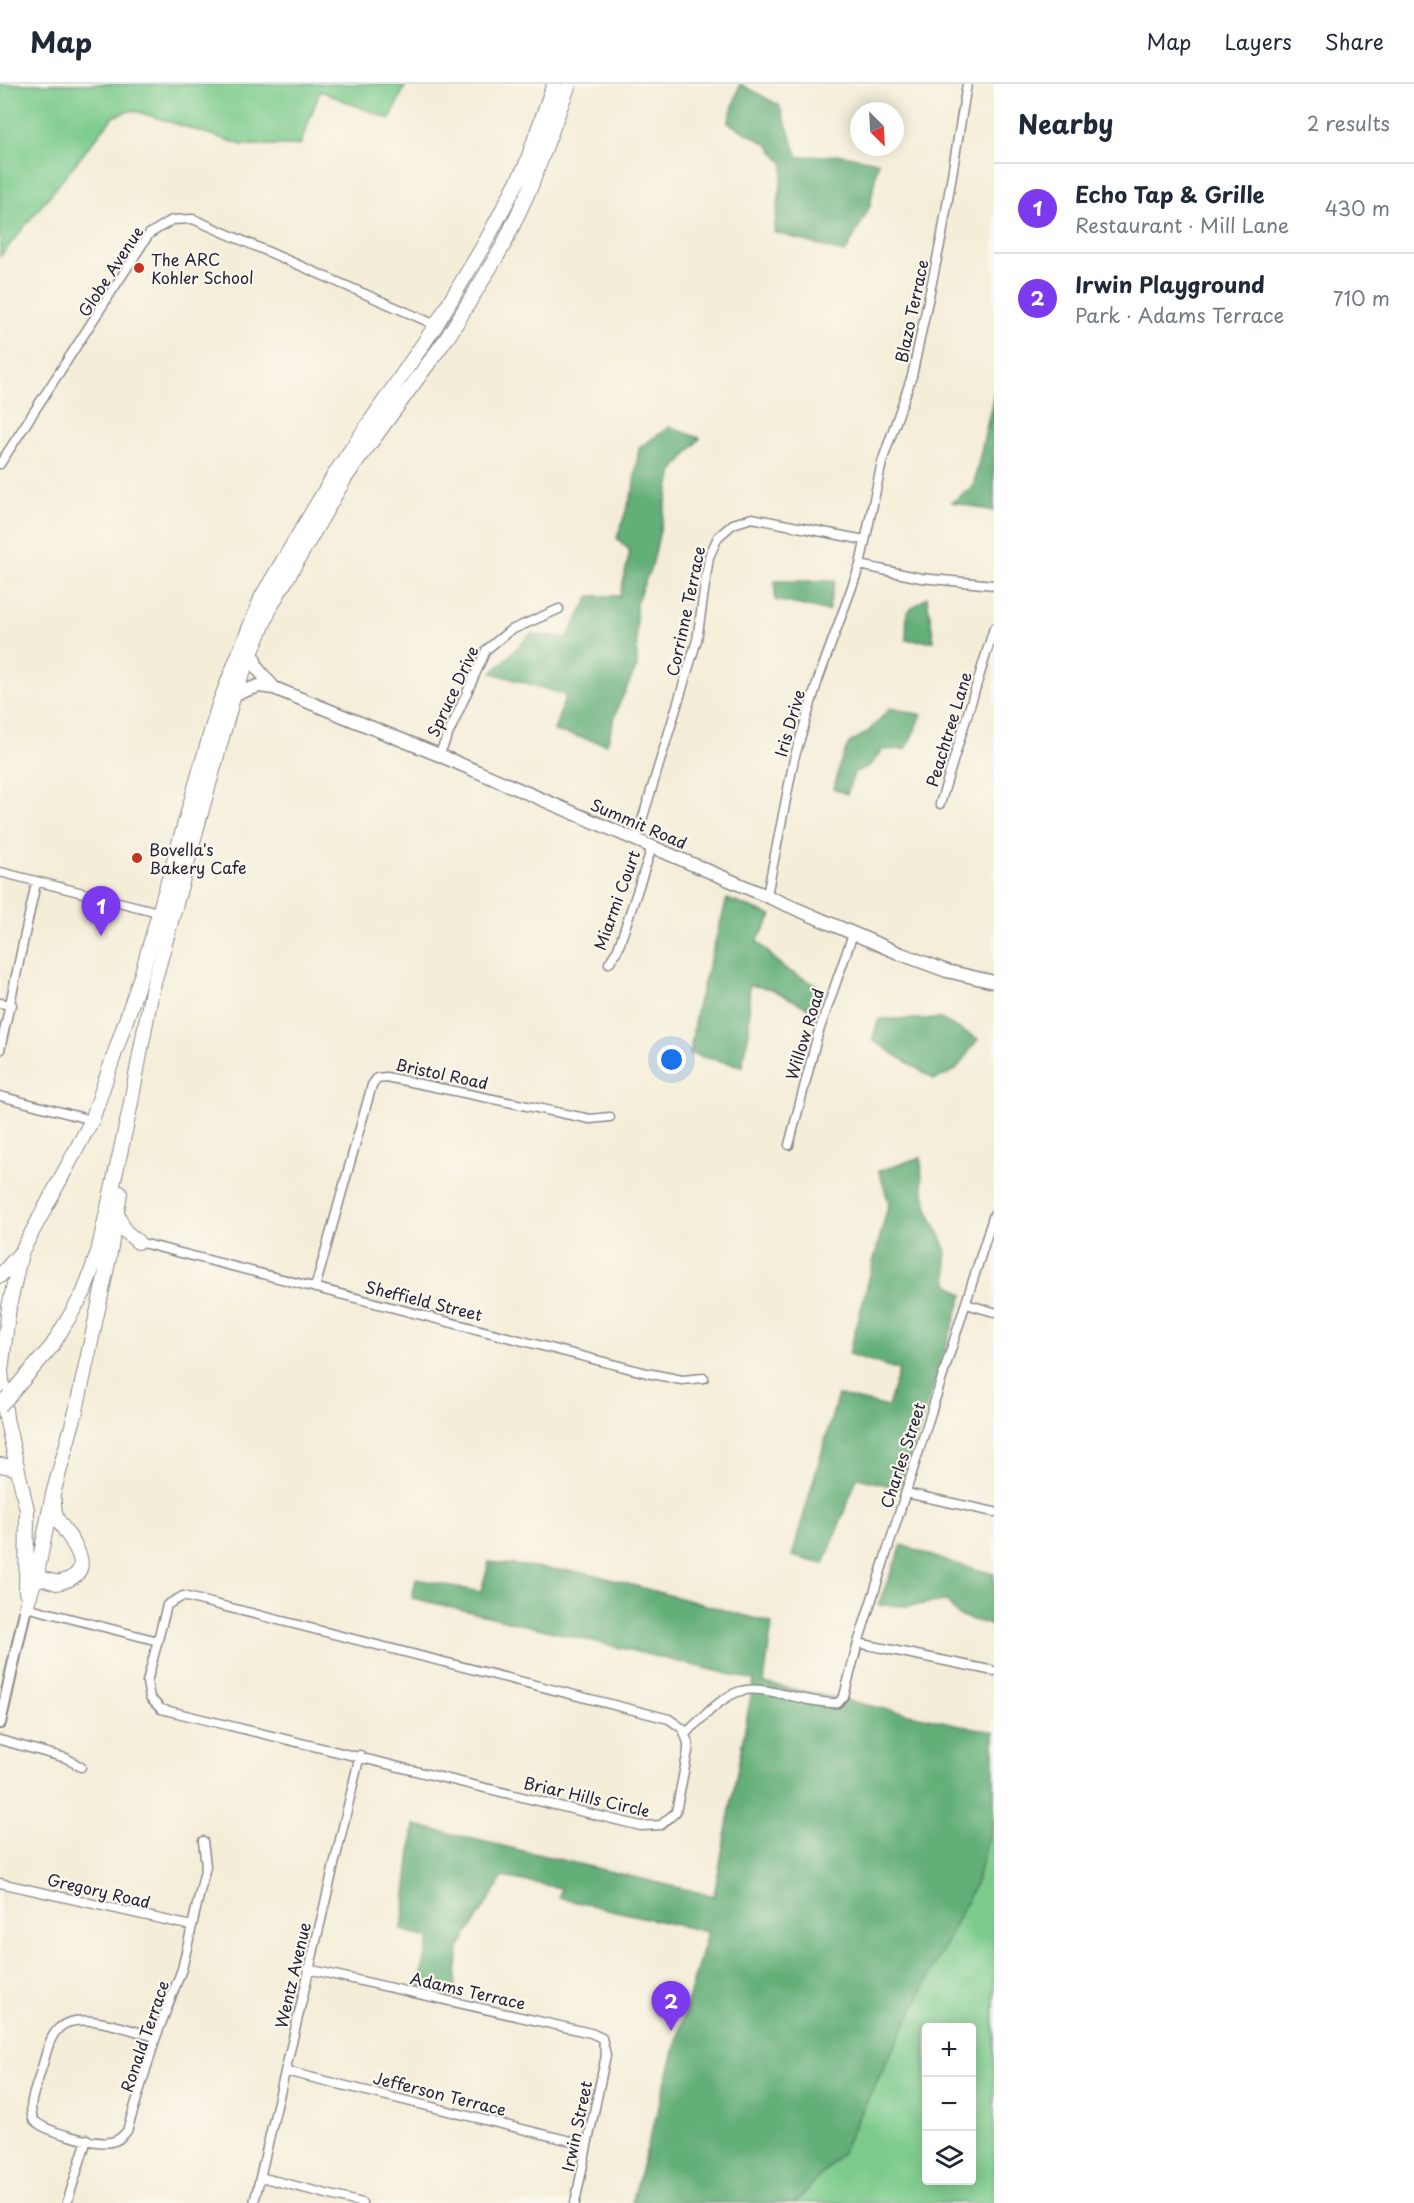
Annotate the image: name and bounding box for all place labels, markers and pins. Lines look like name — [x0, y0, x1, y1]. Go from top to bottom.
place label: The ARC Kohler School — [151, 247, 254, 289]
marker: The ARC Kohler School — [132, 261, 146, 275]
place label: Bovella's Bakery Cafe — [149, 837, 247, 879]
marker: Bovella's Bakery Cafe — [130, 851, 144, 865]
pin: 1 — [82, 886, 120, 936]
pin: 2 — [652, 1982, 690, 2031]

